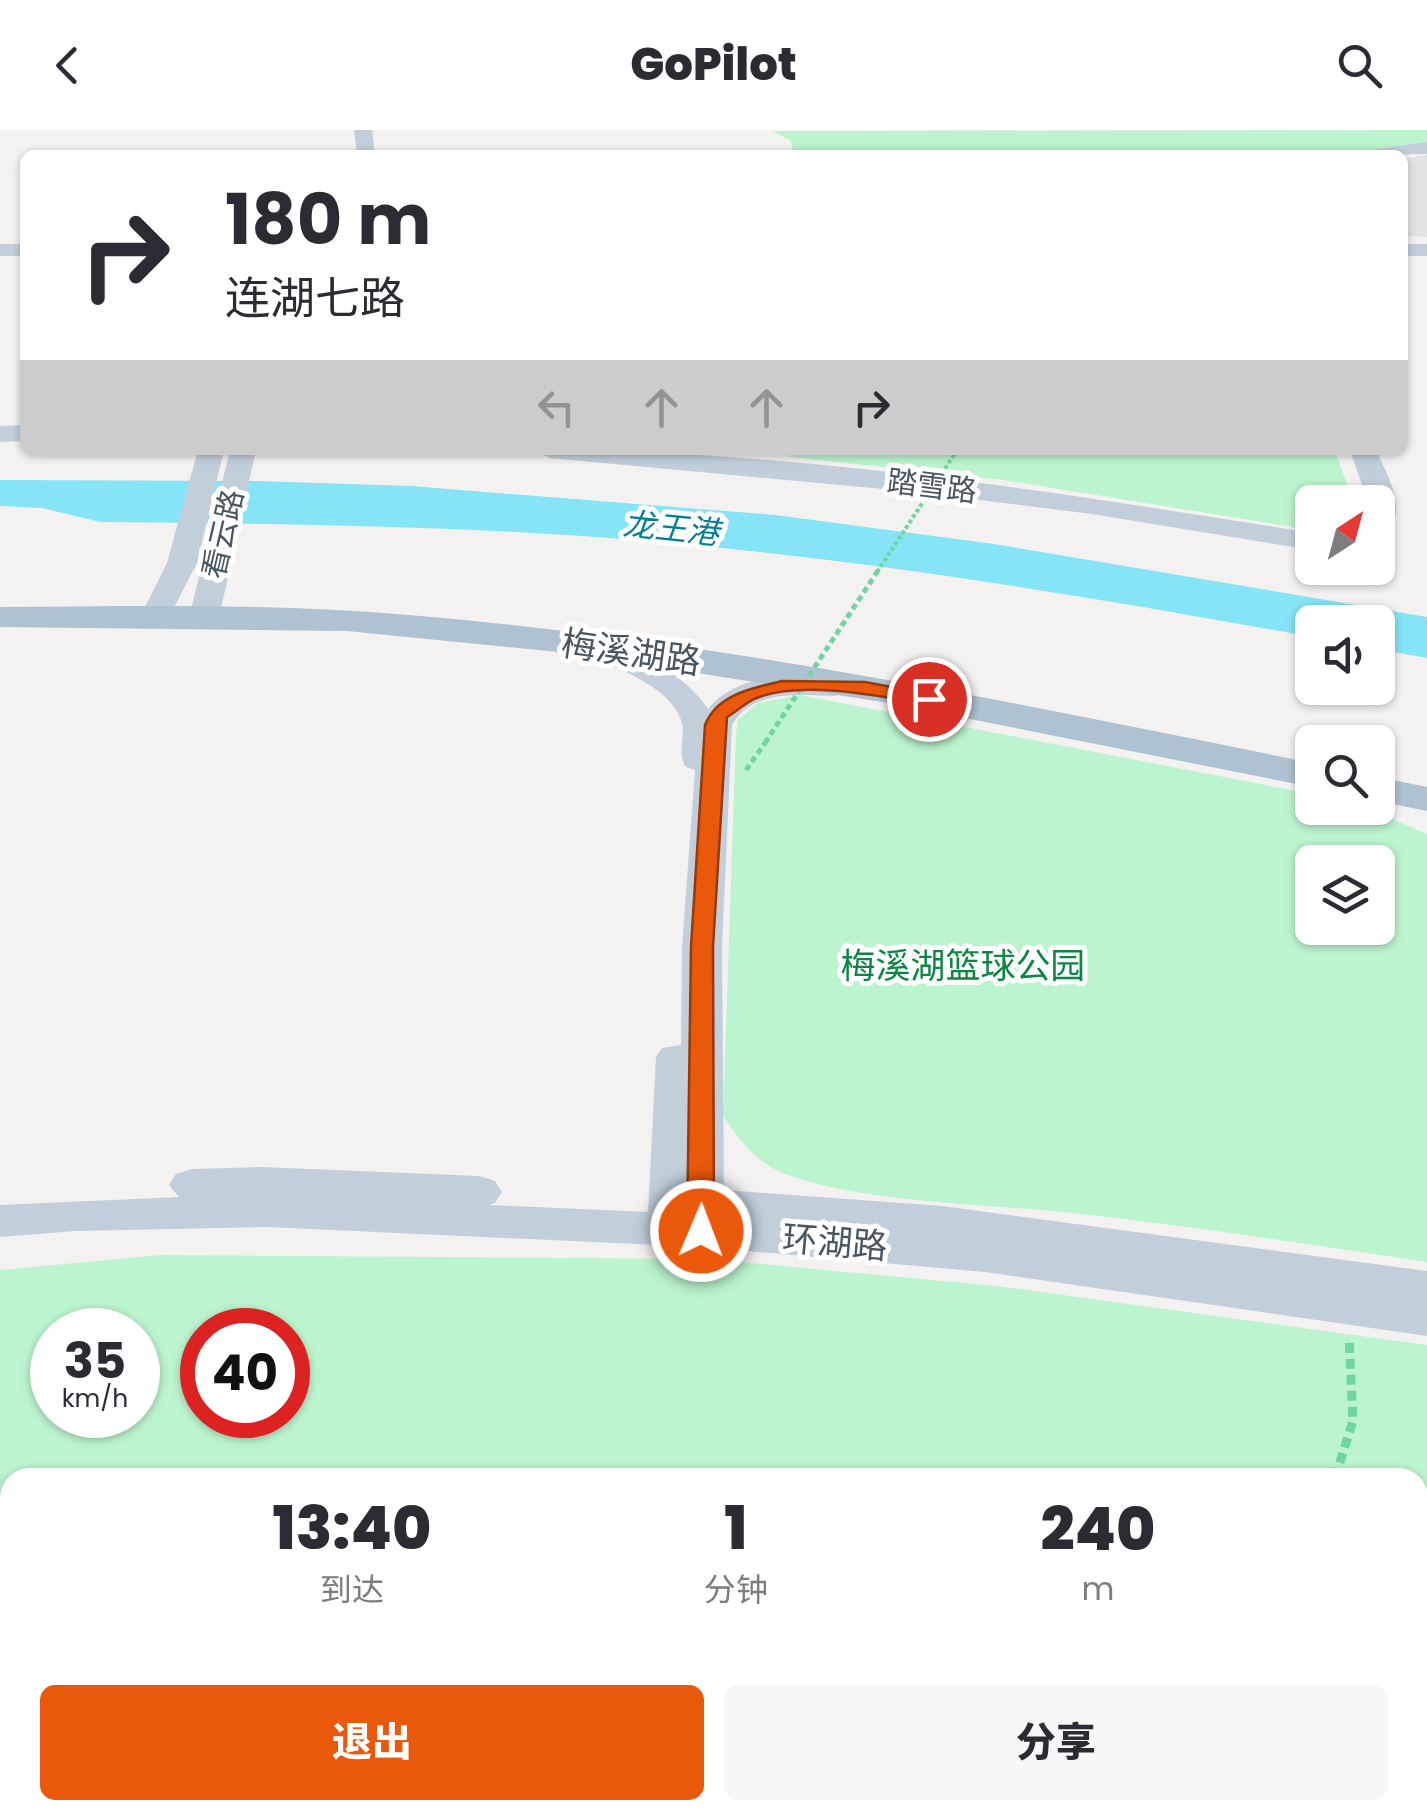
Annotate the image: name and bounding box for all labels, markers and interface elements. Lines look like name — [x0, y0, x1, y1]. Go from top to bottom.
text: GoPilot — [630, 33, 797, 96]
icon: back — [40, 38, 95, 93]
icon: search — [1332, 38, 1387, 93]
text: 180 m — [225, 170, 431, 269]
icon: right — [60, 190, 190, 320]
text: 连湖七路 — [225, 267, 405, 330]
icon: left — [529, 380, 584, 435]
icon: ahead — [634, 380, 689, 435]
icon: ahead — [739, 380, 794, 435]
icon: right — [844, 380, 899, 435]
street label: 踏雪路 — [885, 459, 979, 513]
street label: 看云路 — [192, 485, 254, 583]
north arrow — [1295, 485, 1395, 585]
map controls — [1295, 485, 1395, 945]
water label: 龙王港 — [621, 501, 725, 556]
button: sound — [1295, 605, 1395, 705]
street label: 梅溪湖路 — [558, 618, 704, 686]
pin — [887, 657, 972, 742]
icon: arrive — [902, 672, 957, 727]
button: search — [1295, 725, 1395, 825]
button: layers — [1295, 845, 1395, 945]
park label: 梅溪湖篮球公园 — [840, 941, 1086, 990]
position arrow — [649, 1179, 753, 1283]
street label: 环湖路 — [781, 1213, 889, 1271]
speed limit sign: 40 — [180, 1308, 310, 1438]
text: 35 — [64, 1325, 126, 1396]
text: km/h — [62, 1381, 128, 1416]
text: 13:40 — [273, 1486, 431, 1570]
text: 1 — [724, 1486, 748, 1570]
text: 240 — [1040, 1487, 1155, 1571]
text: m — [1081, 1566, 1114, 1611]
text: 到达 — [320, 1567, 384, 1612]
text: 分钟 — [704, 1567, 768, 1612]
button: 退出 — [40, 1685, 704, 1800]
button: 分享 — [724, 1685, 1388, 1800]

